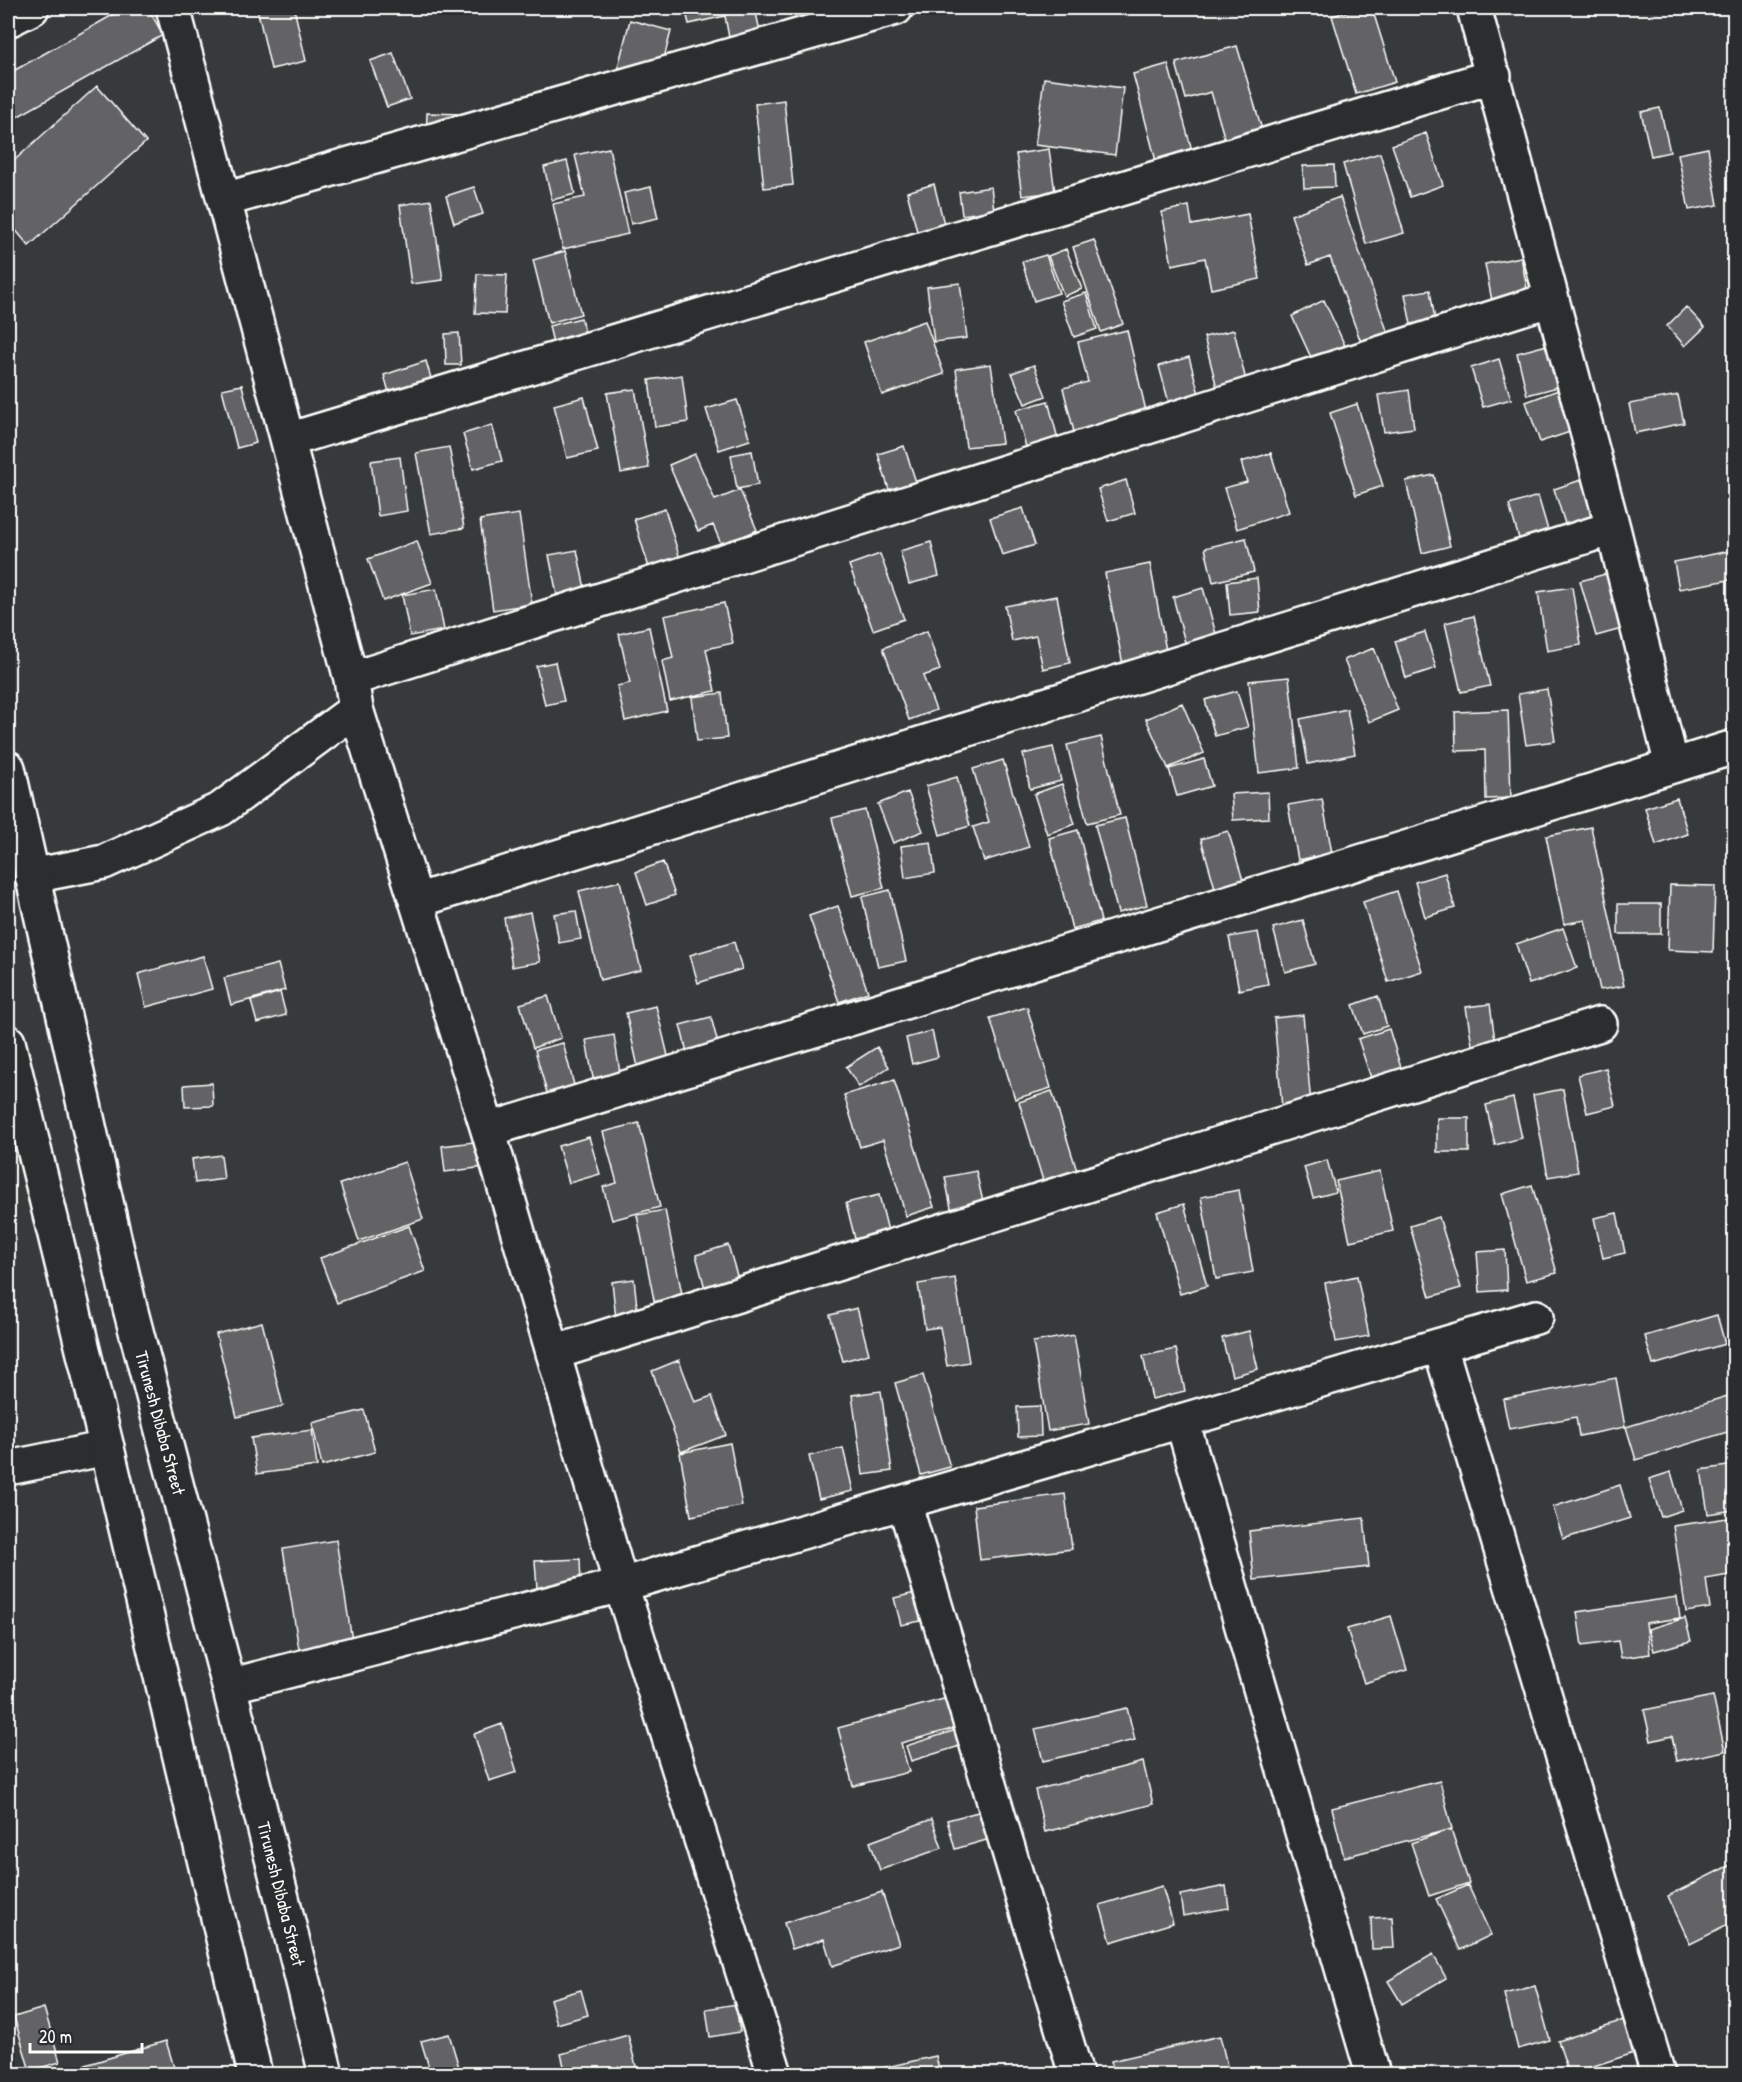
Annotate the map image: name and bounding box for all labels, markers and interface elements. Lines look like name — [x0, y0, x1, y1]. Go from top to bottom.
street label: Tirunesh Dibaba Street — [129, 1348, 192, 1498]
street label: Tirunesh Dibaba Street — [251, 1819, 312, 1970]
scale bar — [30, 2016, 142, 2054]
text: 20 m — [39, 2024, 72, 2049]

